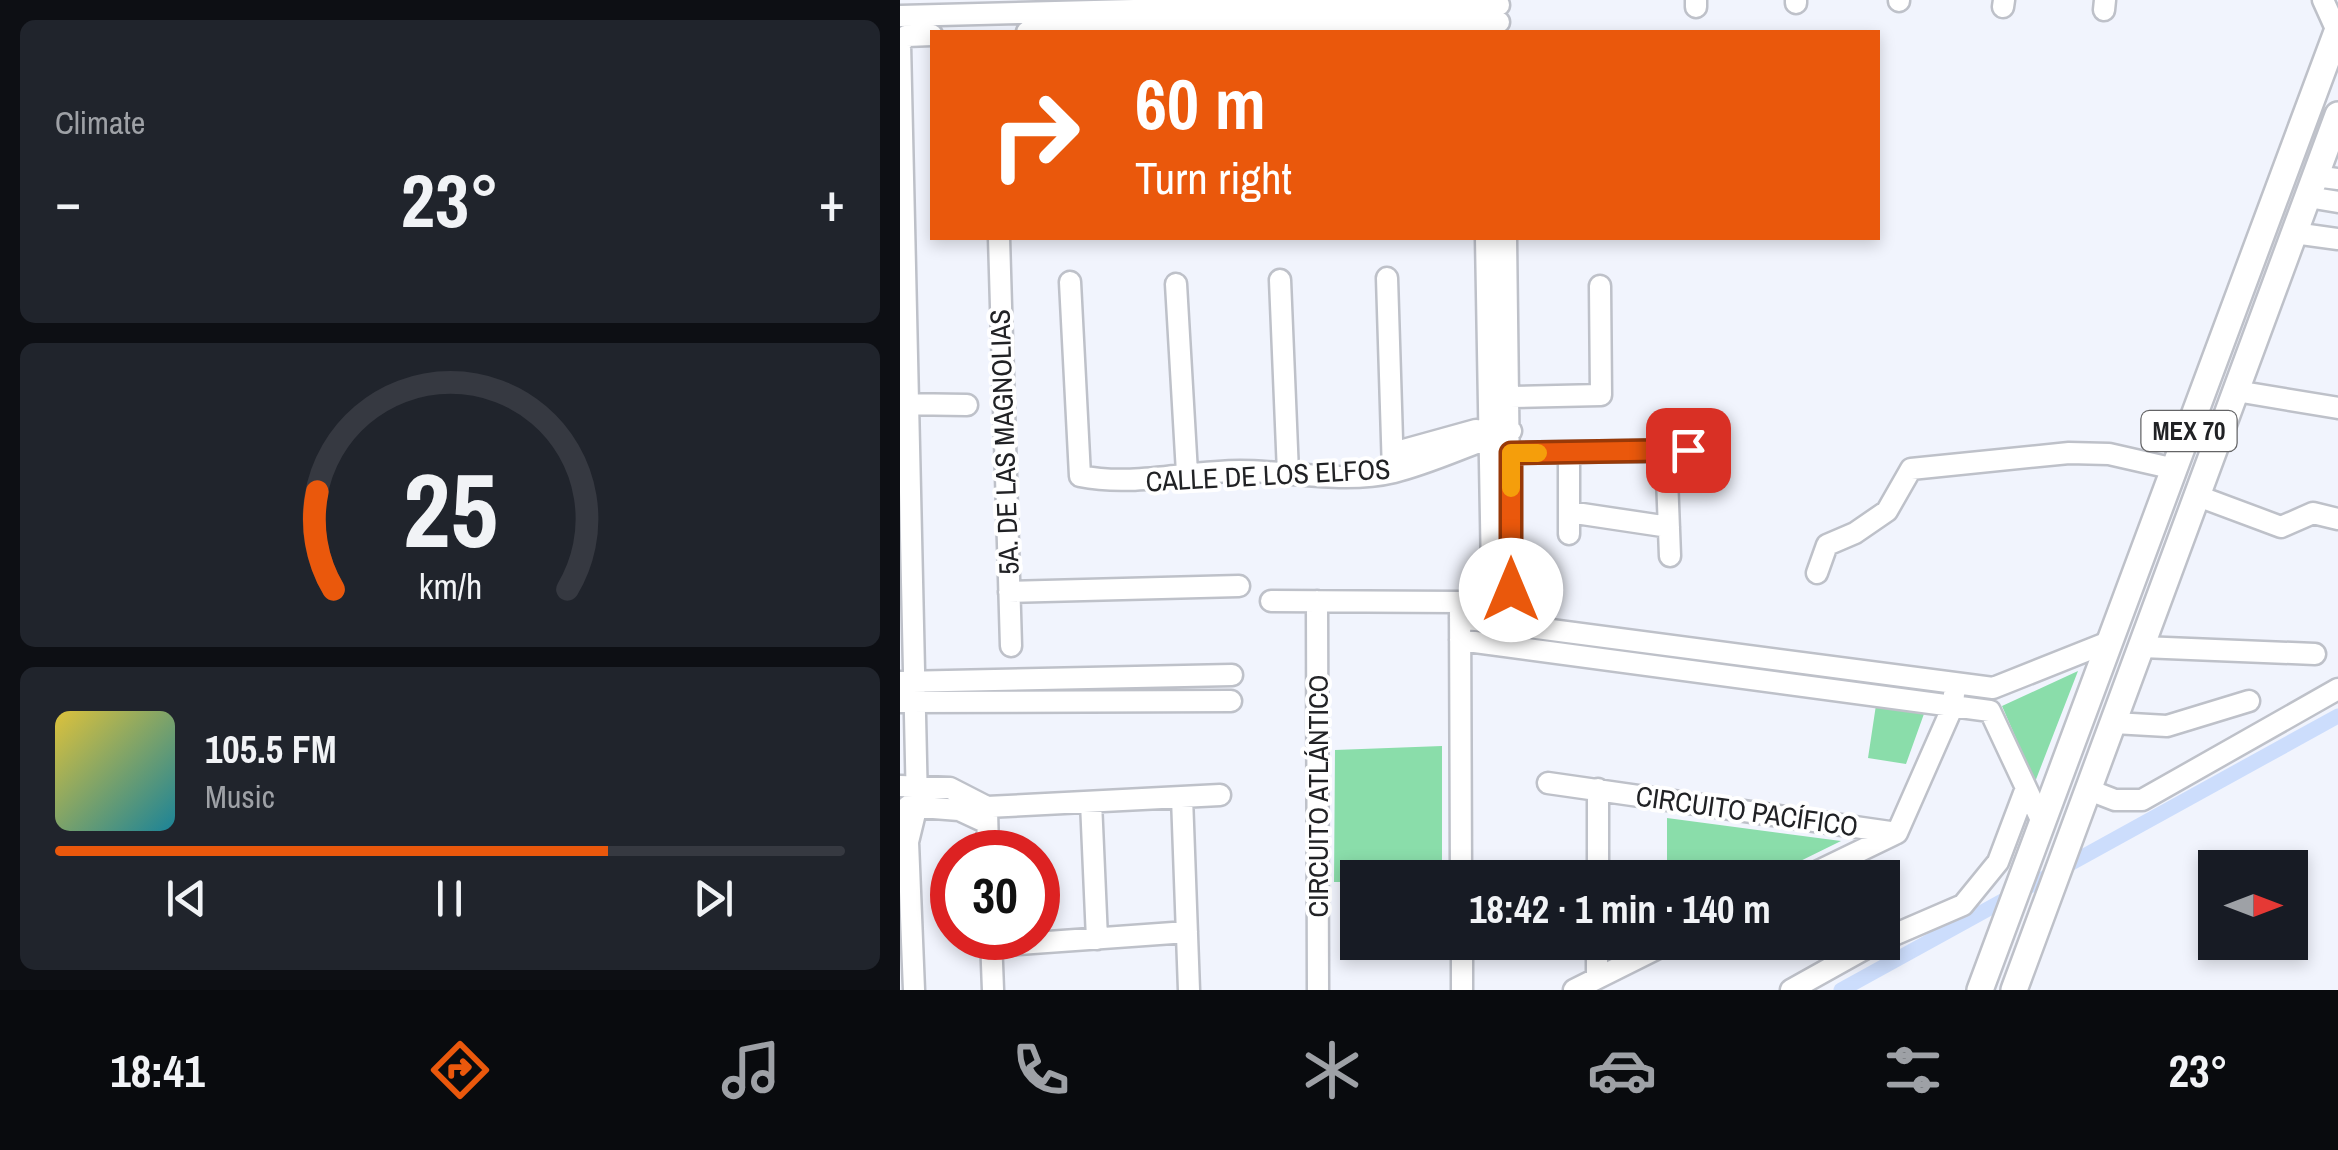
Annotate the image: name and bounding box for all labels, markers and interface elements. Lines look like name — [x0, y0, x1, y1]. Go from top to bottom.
text: 60 m — [1135, 57, 1266, 151]
icon: right — [970, 70, 1100, 200]
text: Climate — [55, 101, 145, 144]
text: Turn right — [1135, 147, 1292, 208]
text: 23° — [401, 149, 499, 250]
text: − — [55, 164, 81, 238]
text: + — [819, 164, 845, 238]
street label: 5A. DE LAS MAGNOLIAS — [980, 309, 1028, 575]
pin — [1646, 408, 1731, 493]
road number: MEX 70 — [2142, 411, 2236, 451]
icon: arrive — [1661, 423, 1716, 478]
text: 25 — [403, 439, 497, 579]
street label: CALLE DE LOS ELFOS — [1145, 450, 1391, 500]
position arrow — [1459, 538, 1563, 642]
text: km/h — [418, 562, 482, 610]
street label: CIRCUITO ATLÁNTICO — [1299, 675, 1337, 917]
text: 105.5 FM — [205, 724, 337, 775]
text: Music — [205, 775, 275, 818]
street label: CIRCUITO PACÍFICO — [1634, 777, 1860, 845]
speed limit sign: 30 — [930, 830, 1060, 960]
north arrow — [2198, 850, 2308, 960]
map controls — [2198, 850, 2308, 960]
icon: previous — [159, 871, 214, 926]
icon: pause — [422, 871, 477, 926]
icon: next — [686, 871, 741, 926]
text: 18:42 · 1 min · 140 m — [1469, 884, 1771, 935]
icon: directions — [425, 1035, 495, 1105]
icon: music — [716, 1035, 786, 1105]
icon: phone — [1006, 1035, 1076, 1105]
icon: climate — [1297, 1035, 1367, 1105]
icon: car — [1587, 1035, 1657, 1105]
icon: filters — [1878, 1035, 1948, 1105]
text: 18:41 — [110, 1040, 205, 1101]
text: 23° — [2169, 1040, 2228, 1101]

